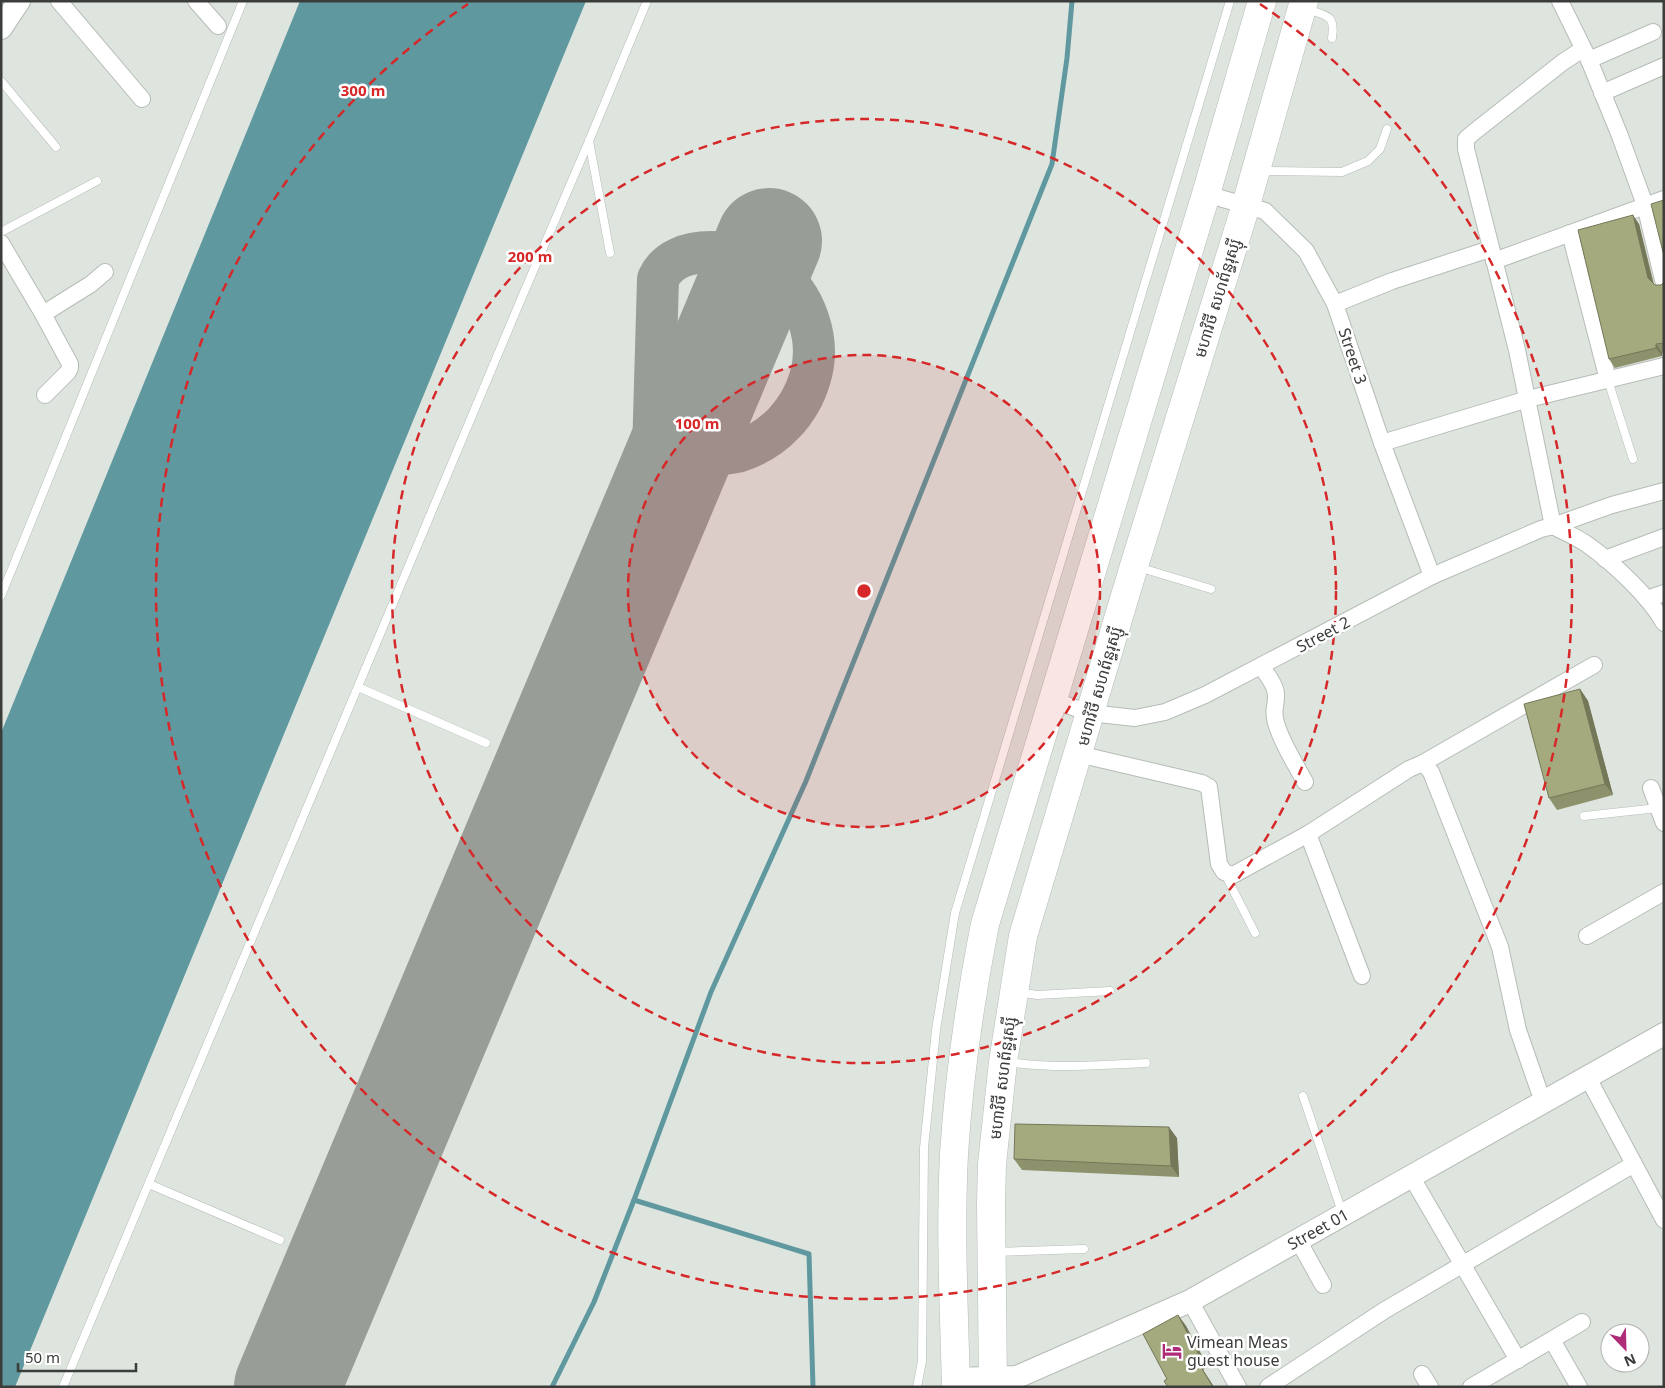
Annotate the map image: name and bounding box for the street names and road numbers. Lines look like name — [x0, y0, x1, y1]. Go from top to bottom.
street label: មហាវិថី សហព័ន្ធរុស្ស៊ី — [1188, 236, 1250, 361]
street label: Street 3 — [1334, 325, 1372, 387]
street label: Street 2 — [1292, 611, 1354, 657]
street label: មហាវិថី សហព័ន្ធរុស្ស៊ី — [1071, 623, 1131, 750]
street label: មហាវិថី សហព័ន្ធរុស្ស៊ី — [984, 1015, 1025, 1141]
street label: Street 01 — [1283, 1203, 1353, 1255]

